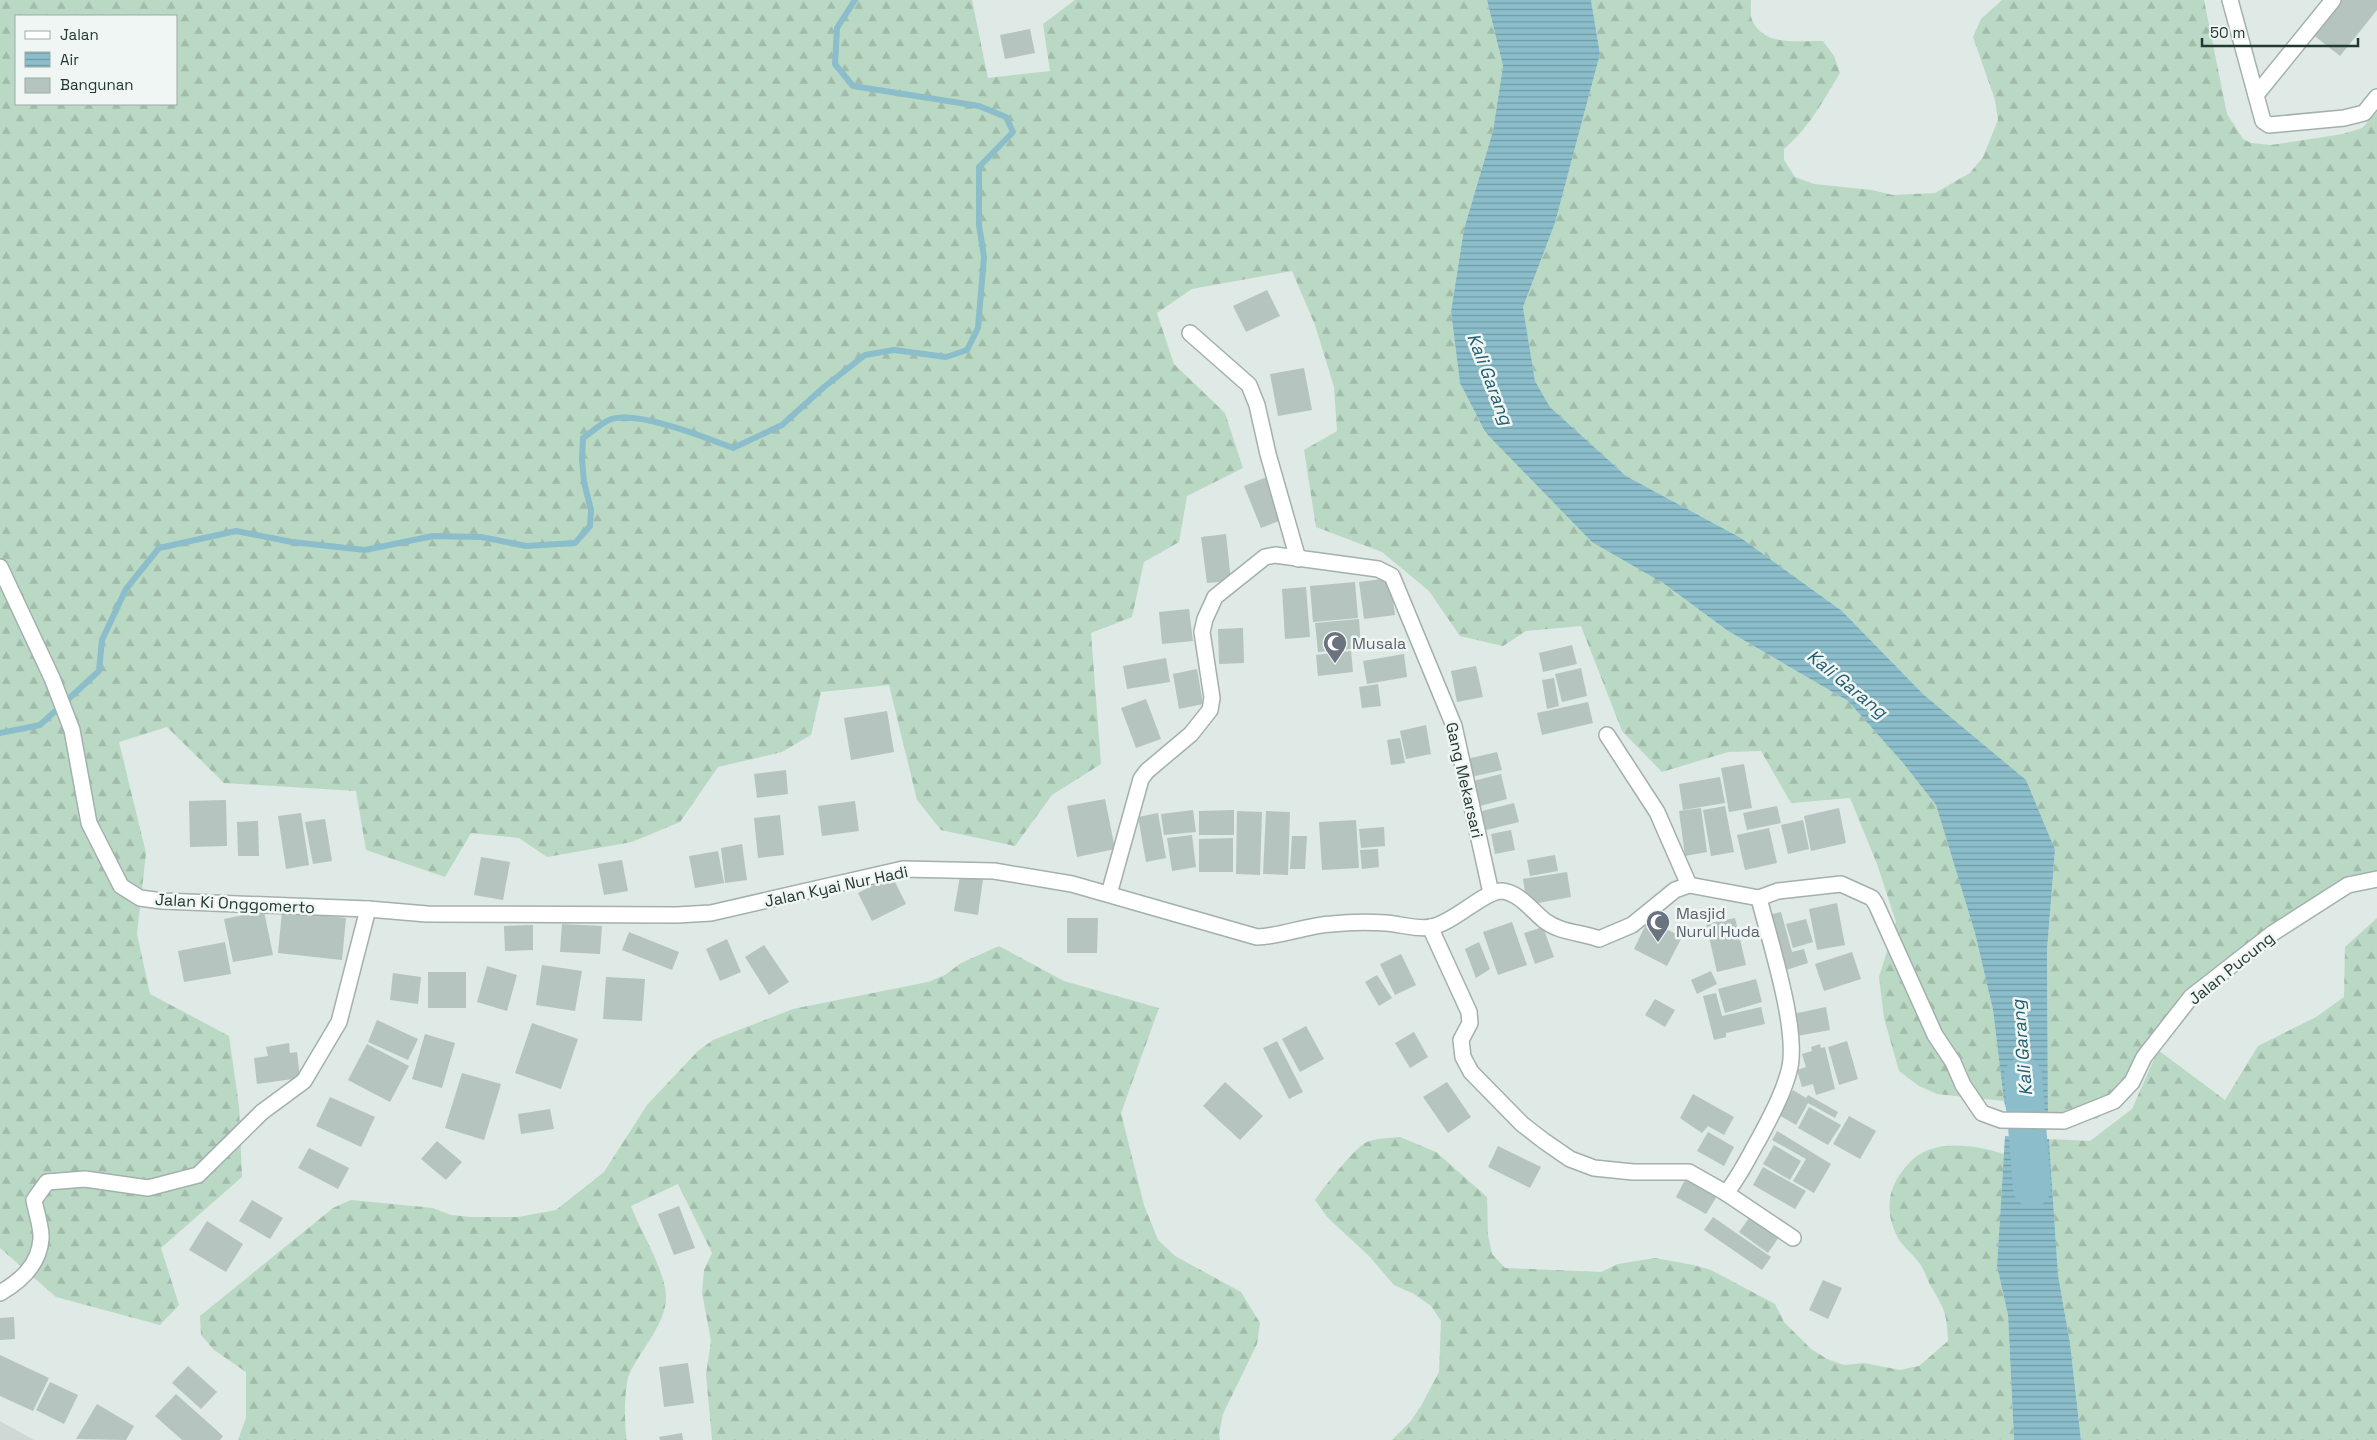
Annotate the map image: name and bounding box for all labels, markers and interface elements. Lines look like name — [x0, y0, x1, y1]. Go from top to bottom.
legend — [15, 15, 178, 105]
scale bar — [2202, 15, 2358, 47]
text: 50 m — [2210, 23, 2245, 42]
text: Jalan — [60, 25, 99, 44]
text: Air — [60, 50, 79, 69]
text: Bangunan — [60, 75, 134, 94]
water label: Kali Garang — [1462, 330, 1519, 429]
mosque icon: Musala — [1322, 630, 1348, 664]
place label: Musala — [1352, 633, 1406, 654]
water label: Kali Garang — [1803, 644, 1893, 724]
street label: Gang Mekarsari — [1441, 720, 1488, 840]
street label: Jalan Kyai Nur Hadi — [762, 861, 910, 912]
street label: Jalan Ki Onggomerto — [154, 889, 316, 918]
place label: Masjid Nurul Huda — [1676, 903, 1760, 942]
mosque icon: Masjid Nurul Huda — [1645, 909, 1671, 943]
street label: Jalan Pucung — [2184, 927, 2278, 1009]
water label: Kali Garang — [2006, 998, 2037, 1097]

